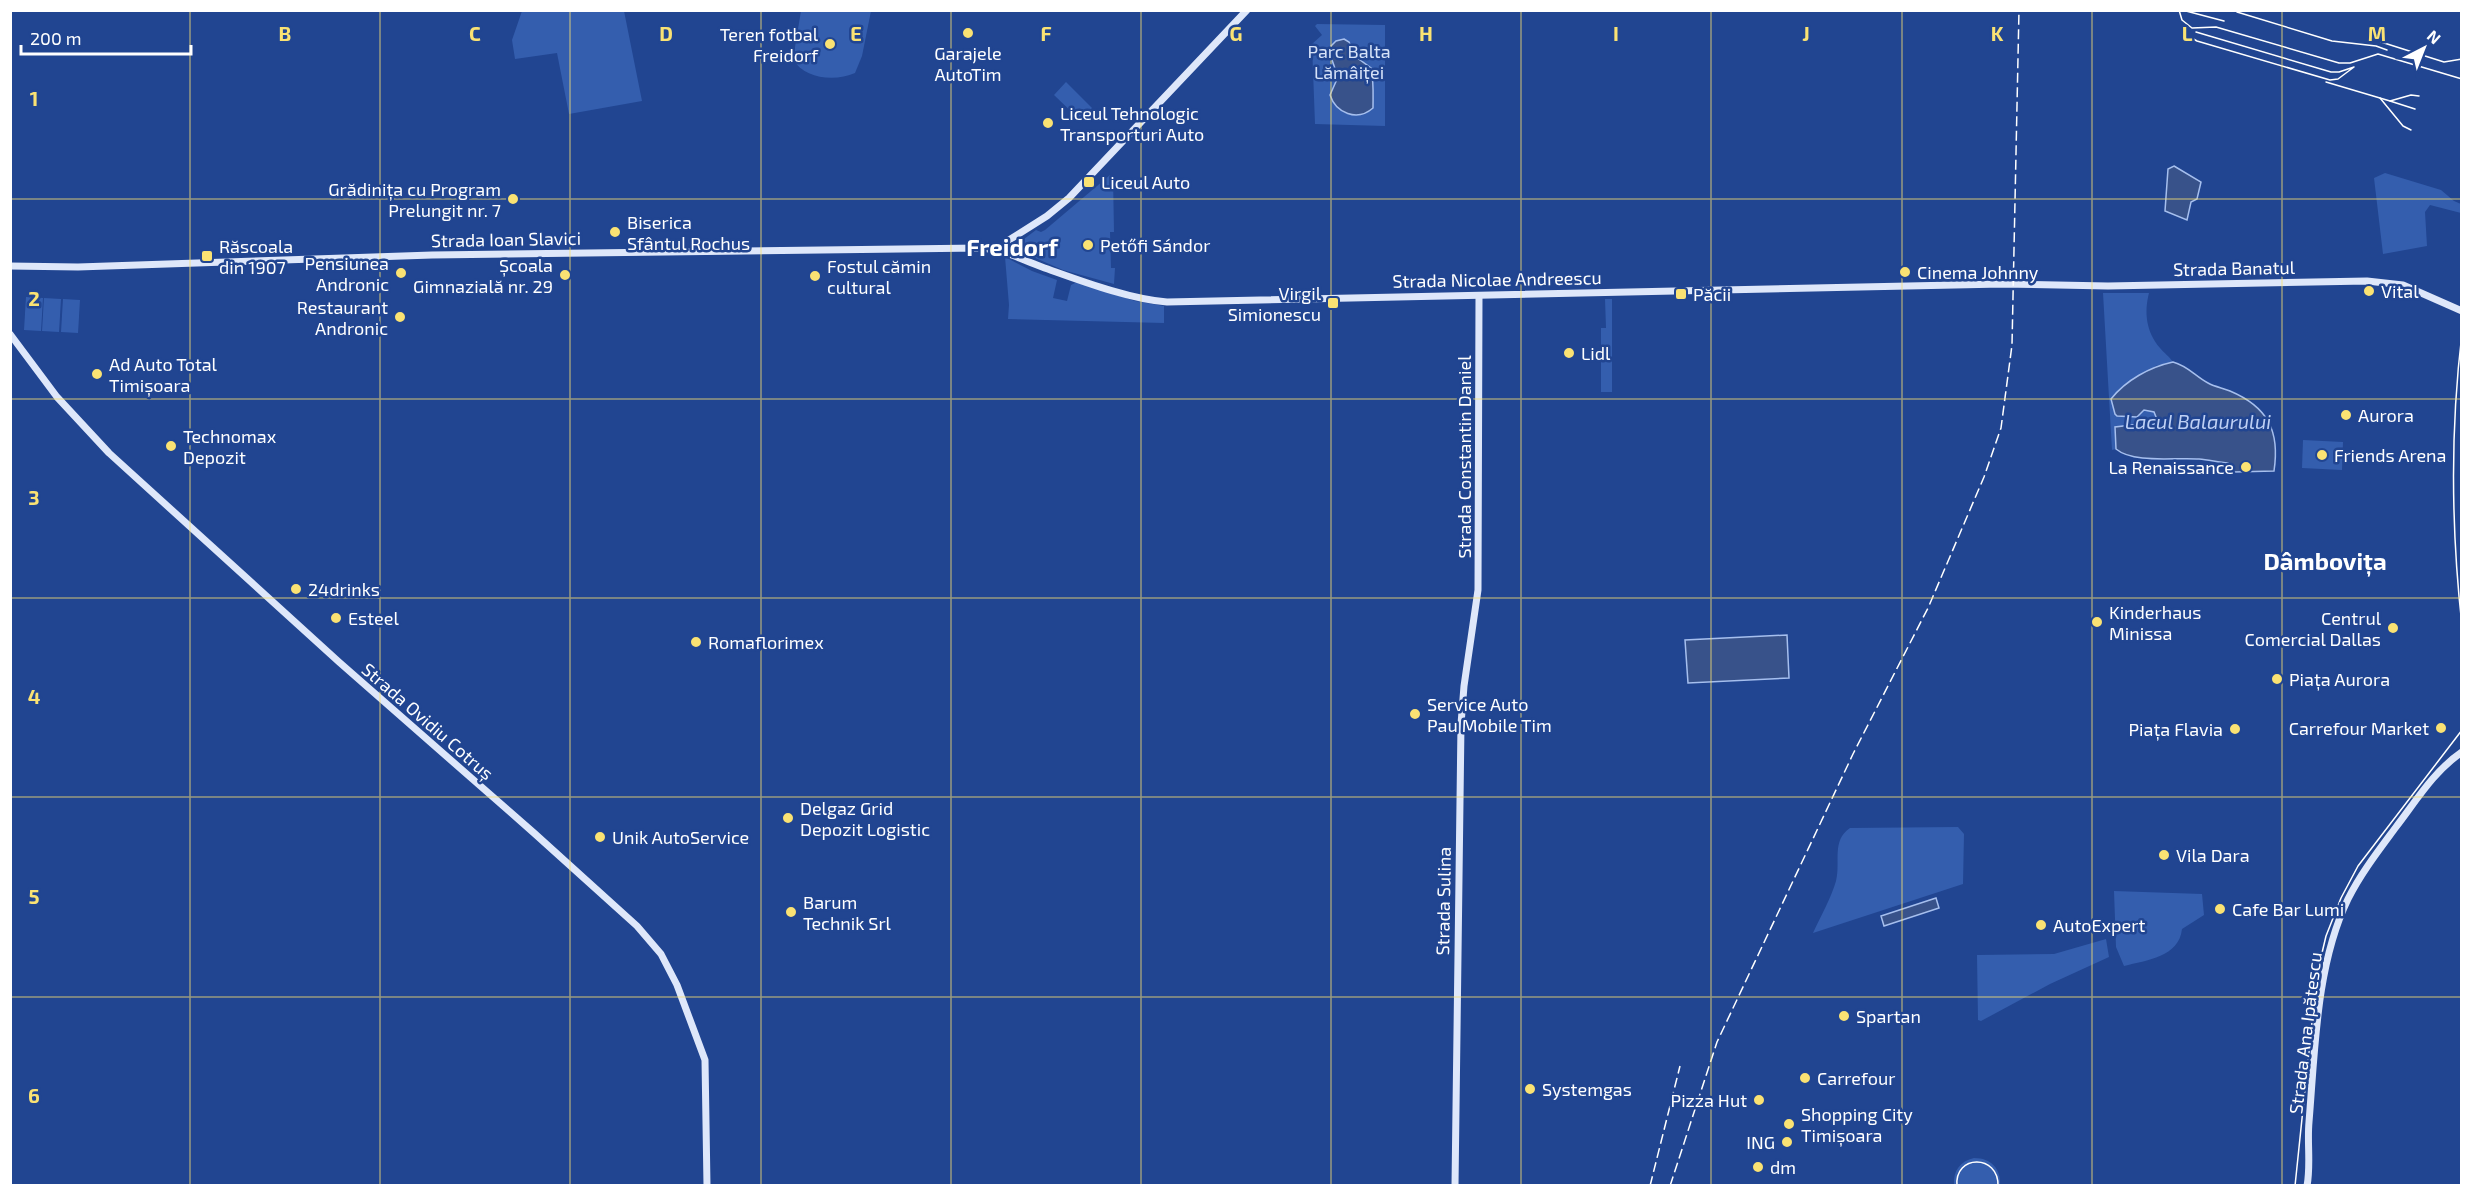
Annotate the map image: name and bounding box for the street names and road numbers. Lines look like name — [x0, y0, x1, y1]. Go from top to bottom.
street label: Strada Ioan Slavici — [431, 227, 581, 251]
street label: Strada Banatul — [2173, 256, 2296, 280]
street label: Strada Nicolae Andreescu — [1392, 266, 1602, 292]
street label: Strada Constantin Daniel — [1453, 355, 1475, 559]
street label: Strada Ovidiu Cotruș — [357, 658, 498, 785]
street label: Strada Sulina — [1431, 846, 1455, 956]
street label: Strada Ana Ipătescu — [2284, 951, 2326, 1115]

